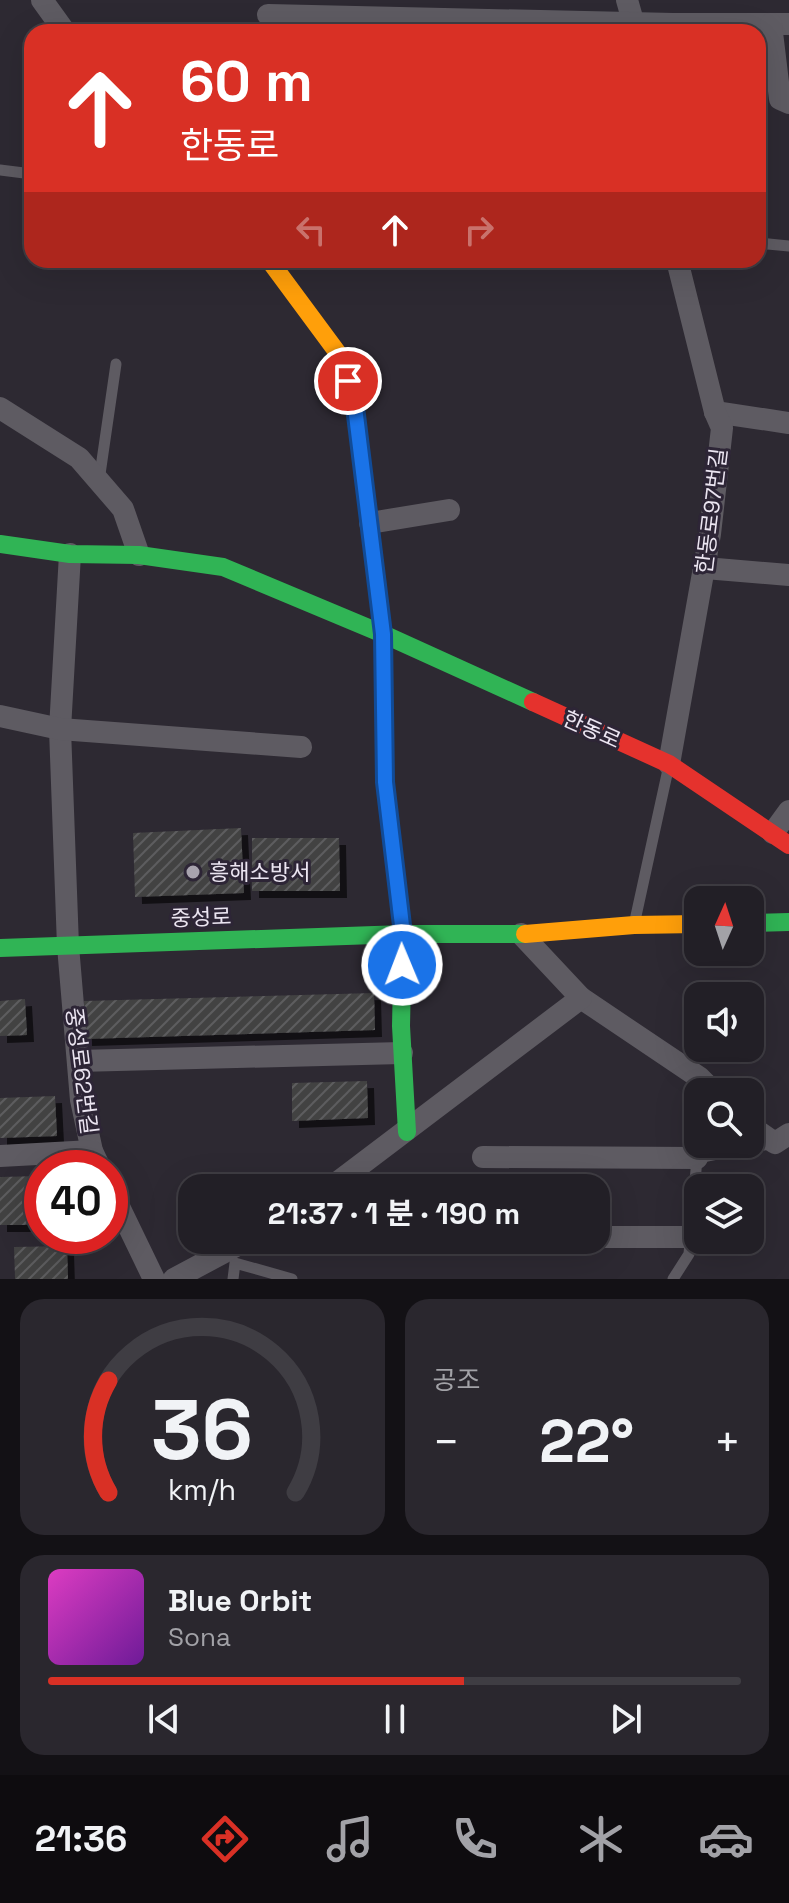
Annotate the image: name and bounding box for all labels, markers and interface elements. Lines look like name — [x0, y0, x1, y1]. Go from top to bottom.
text: 60 m — [180, 46, 313, 117]
icon: ahead — [48, 56, 152, 160]
text: 한동로 — [180, 123, 279, 169]
icon: left — [289, 208, 333, 252]
icon: ahead — [373, 208, 417, 252]
icon: right — [457, 208, 501, 252]
pin — [314, 347, 382, 415]
icon: arrive — [326, 359, 370, 403]
street label: 한동로97번길 — [689, 446, 733, 576]
street label: 한동로 — [559, 704, 625, 754]
place label: 흥해소방서 — [209, 858, 310, 886]
marker: 흥해소방서 — [184, 863, 202, 881]
north arrow — [684, 886, 764, 966]
map controls — [684, 886, 764, 1254]
street label: 중성로 — [170, 902, 232, 932]
position arrow — [360, 923, 444, 1007]
button: sound — [684, 982, 764, 1062]
street label: 중성로62번길 — [60, 1006, 104, 1136]
button: search — [684, 1078, 764, 1158]
speed limit sign: 40 — [24, 1150, 128, 1254]
button: layers — [684, 1174, 764, 1254]
text: 21:37 · 1 분 · 190 m — [268, 1194, 520, 1233]
text: 공조 — [433, 1363, 480, 1397]
text: 36 — [151, 1377, 253, 1483]
text: 22° — [539, 1403, 634, 1480]
text: − — [433, 1414, 460, 1470]
text: + — [714, 1414, 741, 1470]
text: km/h — [168, 1472, 236, 1508]
text: Blue Orbit — [168, 1581, 312, 1620]
text: Sona — [168, 1620, 231, 1654]
icon: previous — [142, 1697, 186, 1741]
icon: pause — [373, 1697, 417, 1741]
icon: next — [604, 1697, 648, 1741]
icon: directions — [197, 1811, 253, 1867]
icon: music — [322, 1811, 378, 1867]
icon: phone — [447, 1811, 503, 1867]
icon: climate — [573, 1811, 629, 1867]
icon: car — [698, 1811, 754, 1867]
text: 21:36 — [35, 1816, 127, 1862]

